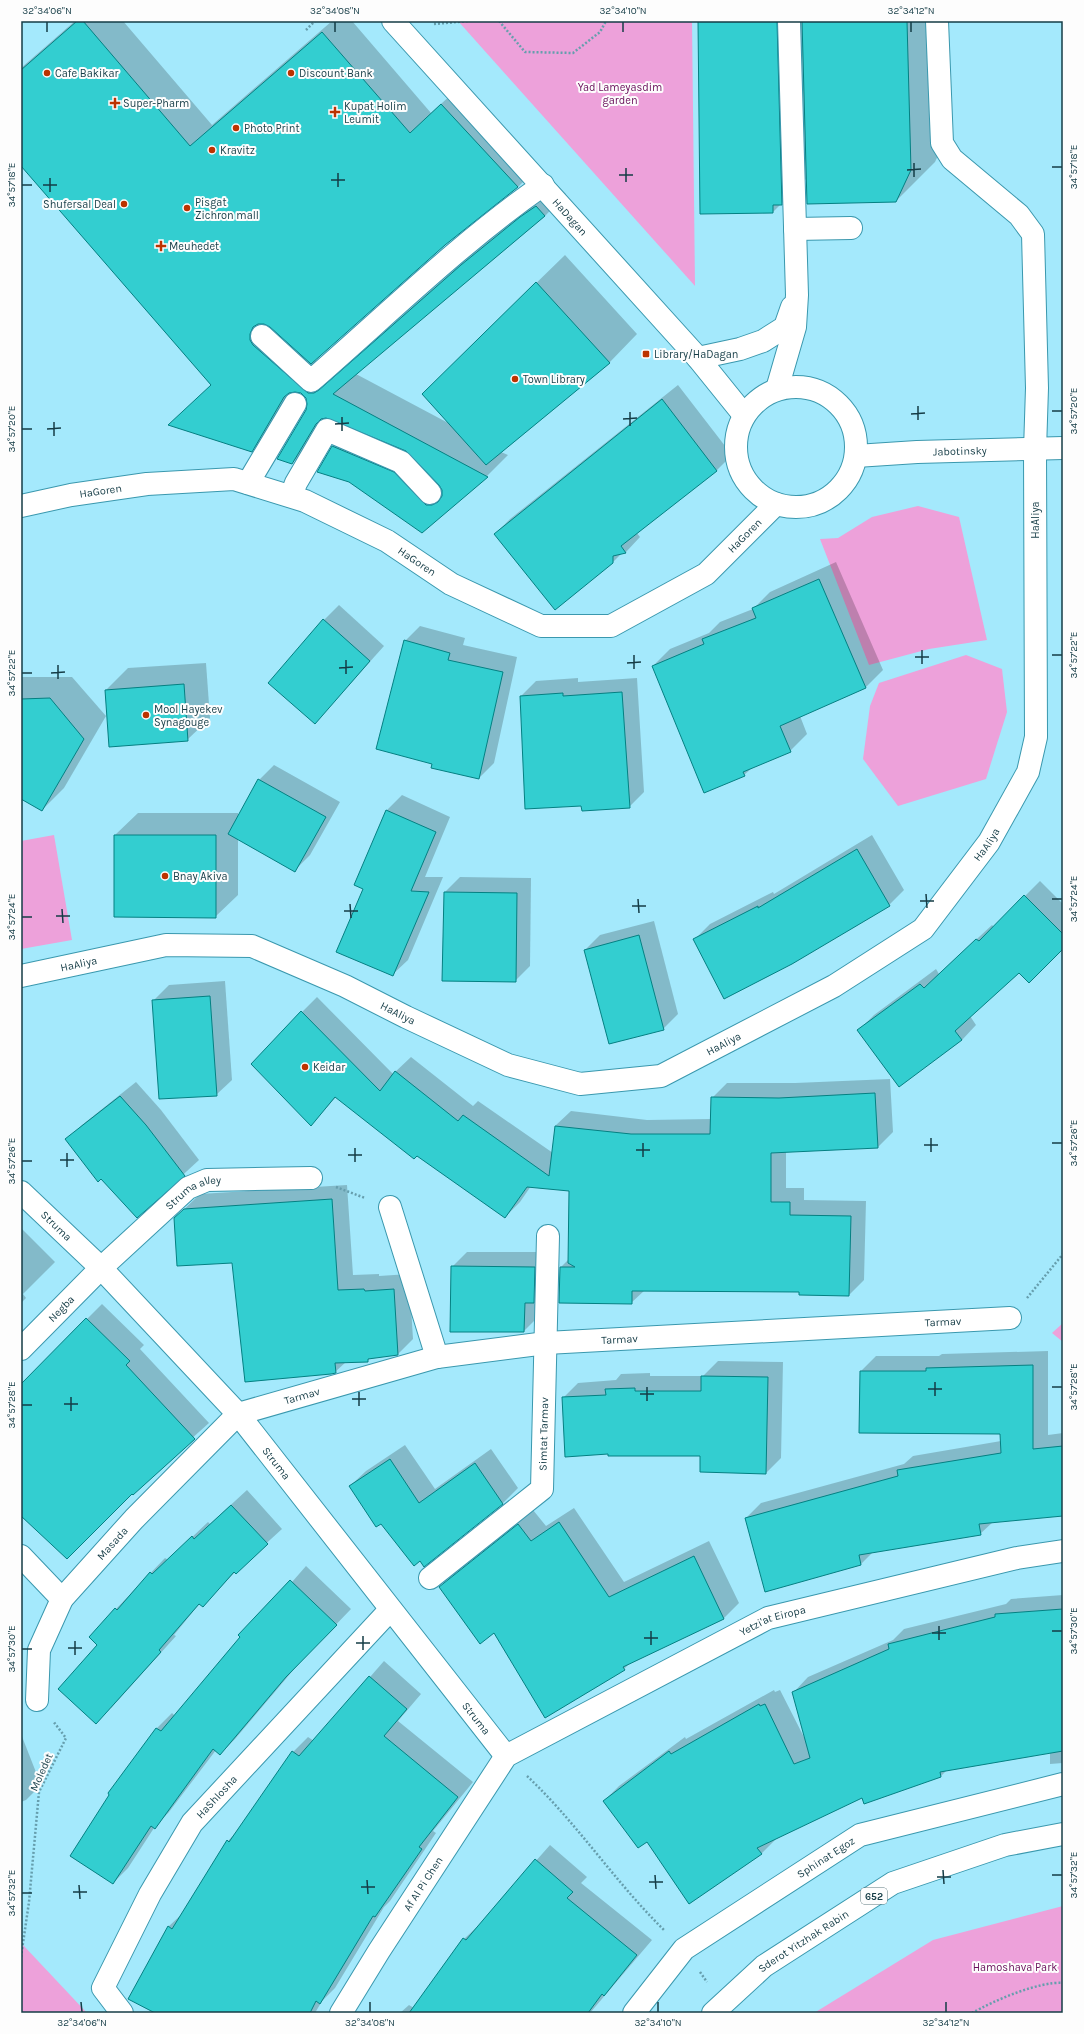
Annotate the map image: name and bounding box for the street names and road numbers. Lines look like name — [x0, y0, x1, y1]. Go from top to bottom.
street label: HaDagan — [550, 196, 590, 238]
street label: Jabotinsky — [933, 444, 987, 459]
street label: HaGoren — [78, 482, 123, 501]
street label: HaAliya — [1029, 501, 1042, 539]
street label: HaGoren — [725, 516, 765, 555]
street label: HaGoren — [395, 544, 438, 579]
street label: HaAliya — [971, 826, 1003, 864]
street label: HaAliya — [59, 954, 98, 974]
street label: HaAliya — [378, 999, 417, 1027]
street label: HaAliya — [704, 1030, 743, 1058]
street label: Struma alley — [163, 1174, 221, 1213]
street label: Struma — [38, 1208, 74, 1244]
street label: Negba — [46, 1293, 77, 1325]
street label: Tarmav — [925, 1315, 962, 1330]
street label: Tarmav — [601, 1332, 639, 1347]
street label: Tarmav — [283, 1385, 322, 1407]
street label: Simtat Tarmav — [536, 1397, 551, 1471]
street label: Struma — [259, 1445, 293, 1482]
street label: Masada — [94, 1524, 131, 1563]
street label: Yetzi'at Eiropa — [737, 1603, 807, 1639]
street label: Struma — [459, 1700, 493, 1737]
street label: Moledet — [27, 1751, 56, 1793]
street label: HaShlosha — [194, 1773, 240, 1821]
street label: Sphinat Egoz — [795, 1834, 857, 1881]
street label: Af Al Pi Chen — [401, 1854, 446, 1914]
road number: 652 — [861, 1888, 887, 1904]
street label: Sderot Yitzhak Rabin — [756, 1907, 851, 1975]

